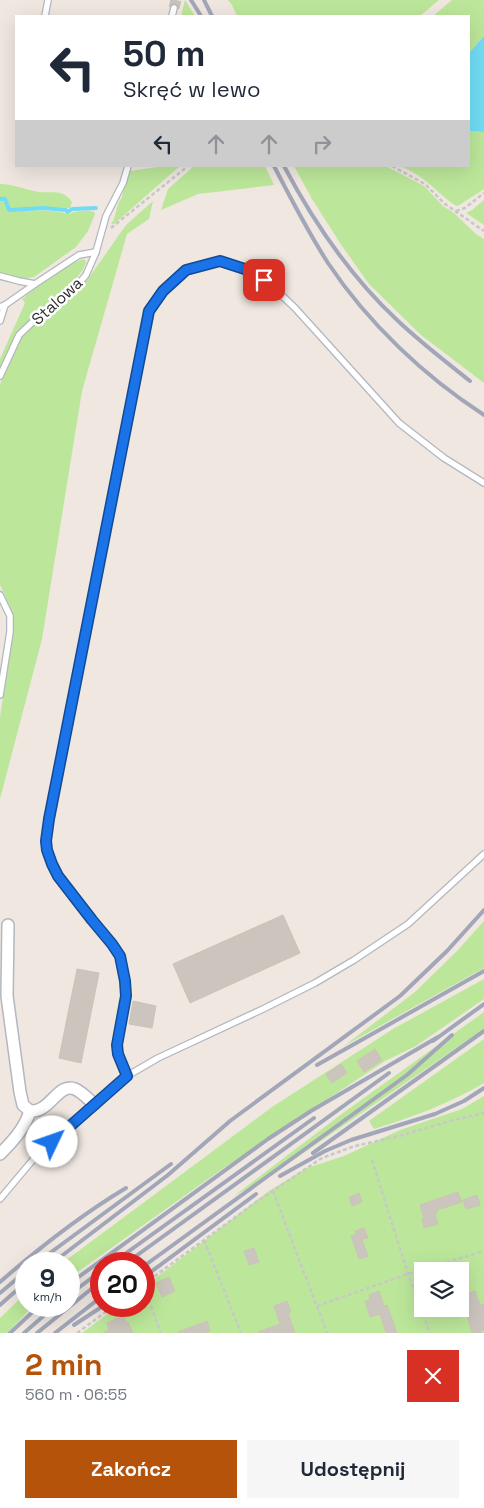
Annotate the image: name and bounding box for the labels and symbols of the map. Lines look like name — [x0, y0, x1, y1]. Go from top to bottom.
pin — [243, 259, 285, 301]
street label: Stalowa — [27, 273, 87, 329]
position arrow — [25, 1115, 77, 1167]
speed limit sign: 20 — [90, 1252, 155, 1317]

